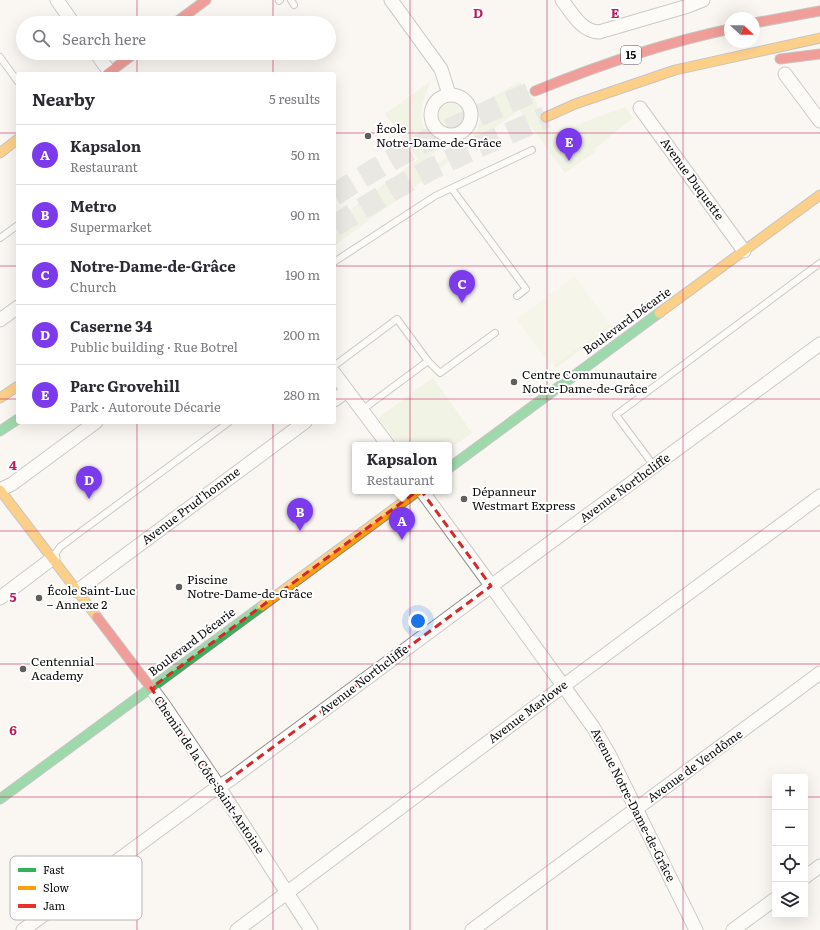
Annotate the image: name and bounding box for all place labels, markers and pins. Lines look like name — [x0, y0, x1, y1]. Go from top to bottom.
place label: École Notre-Dame-de-Grâce — [376, 119, 501, 151]
pin: E — [556, 128, 582, 161]
marker: École Notre-Dame-de-Grâce — [363, 131, 373, 141]
pin: C — [449, 270, 475, 303]
place label: Centre Communautaire Notre-Dame-de-Grâce — [522, 365, 657, 397]
marker: Centre Communautaire Notre-Dame-de-Grâce — [509, 377, 519, 387]
pin: D — [76, 466, 102, 499]
place label: Dépanneur Westmart Express — [472, 482, 576, 514]
marker: Dépanneur Westmart Express — [459, 494, 469, 504]
pin: B — [287, 498, 313, 531]
pin: A — [389, 507, 415, 540]
place label: Piscine Notre-Dame-de-Grâce — [187, 570, 312, 602]
place label: École Saint-Luc – Annexe 2 — [47, 581, 135, 613]
marker: Piscine Notre-Dame-de-Grâce — [174, 582, 184, 592]
marker: École Saint-Luc – Annexe 2 — [34, 593, 44, 603]
place label: Centennial Academy — [31, 652, 94, 684]
marker: Centennial Academy — [18, 664, 28, 674]

